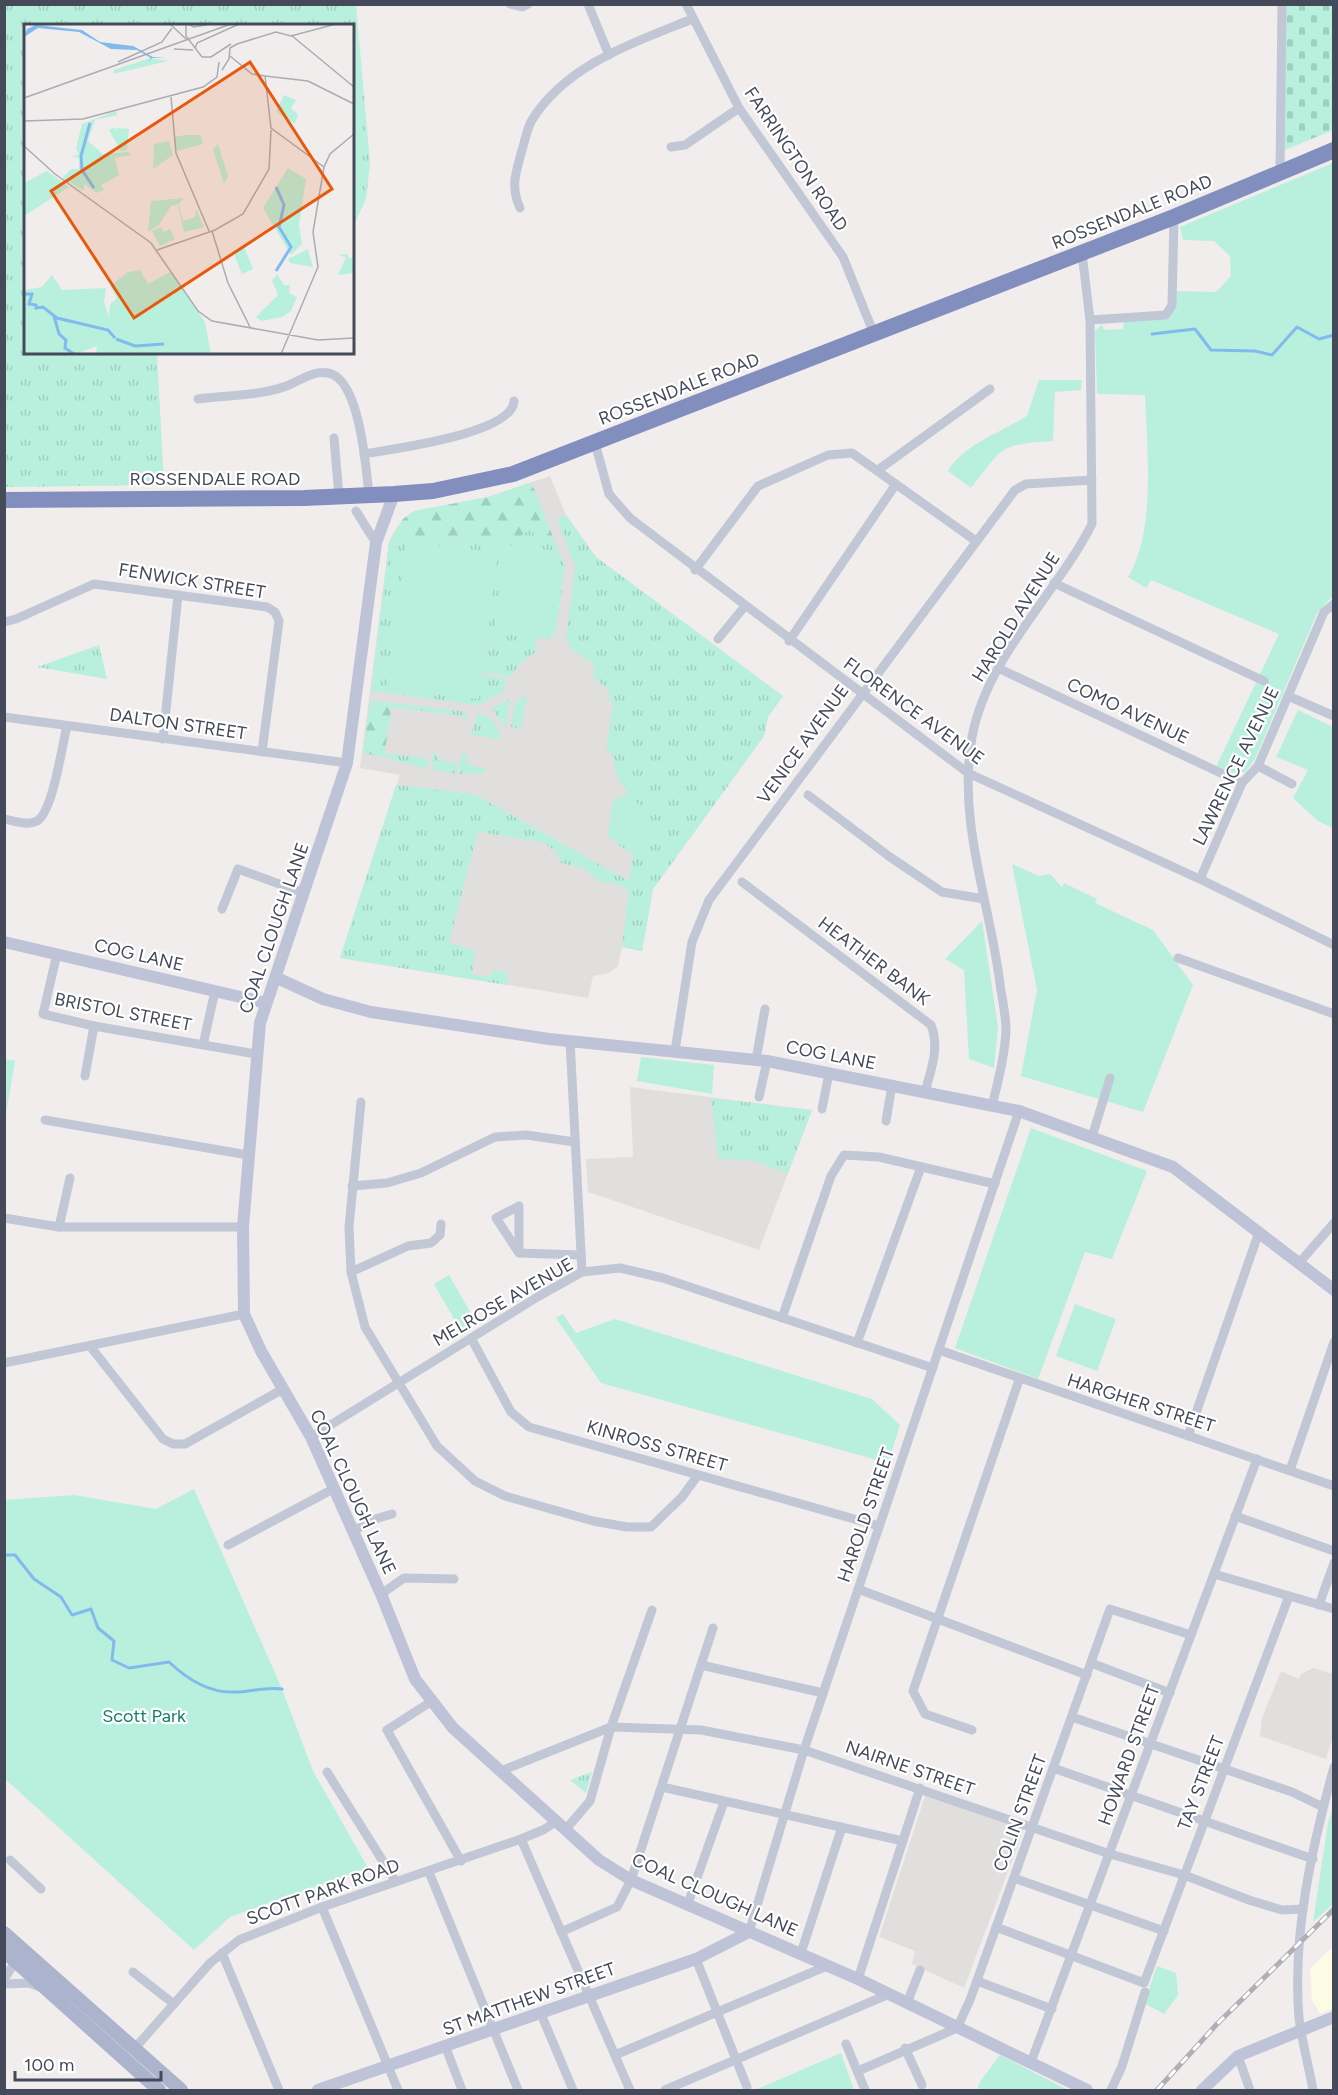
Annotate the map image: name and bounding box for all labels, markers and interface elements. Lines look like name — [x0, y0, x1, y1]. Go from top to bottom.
inset map — [24, 24, 354, 354]
street label: FARRINGTON ROAD — [740, 83, 852, 235]
street label: ROSSENDALE ROAD — [1049, 170, 1215, 254]
street label: ROSSENDALE ROAD — [595, 348, 763, 430]
street label: ROSSENDALE ROAD — [130, 468, 300, 490]
street label: HAROLD AVENUE — [967, 548, 1065, 686]
street label: FENWICK STREET — [117, 559, 267, 603]
street label: FLORENCE AVENUE — [839, 653, 989, 769]
street label: COMO AVENUE — [1063, 673, 1193, 749]
street label: VENICE AVENUE — [752, 680, 854, 808]
street label: LAWRENCE AVENUE — [1188, 683, 1284, 849]
street label: DALTON STREET — [108, 703, 248, 745]
street label: COAL CLOUGH LANE — [234, 840, 314, 1016]
street label: HEATHER BANK — [814, 912, 934, 1010]
street label: COG LANE — [92, 934, 186, 976]
street label: BRISTOL STREET — [52, 988, 194, 1036]
street label: COG LANE — [784, 1035, 878, 1075]
street label: MELROSE AVENUE — [429, 1253, 577, 1351]
street label: HARGHER STREET — [1064, 1369, 1218, 1437]
street label: COAL CLOUGH LANE — [305, 1406, 401, 1578]
street label: KINROSS STREET — [584, 1415, 730, 1477]
street label: HAROLD STREET — [833, 1445, 899, 1585]
street label: HOWARD STREET — [1093, 1682, 1165, 1828]
park label: Scott Park — [102, 1705, 186, 1727]
street label: TAY STREET — [1173, 1733, 1229, 1833]
street label: NAIRNE STREET — [843, 1736, 977, 1800]
street label: COLIN STREET — [989, 1751, 1051, 1875]
street label: COAL CLOUGH LANE — [629, 1848, 801, 1942]
street label: SCOTT PARK ROAD — [243, 1854, 403, 1930]
street label: ST MATTHEW STREET — [440, 1958, 618, 2040]
scale bar — [15, 2044, 160, 2082]
text: 100 m — [24, 2054, 74, 2076]

